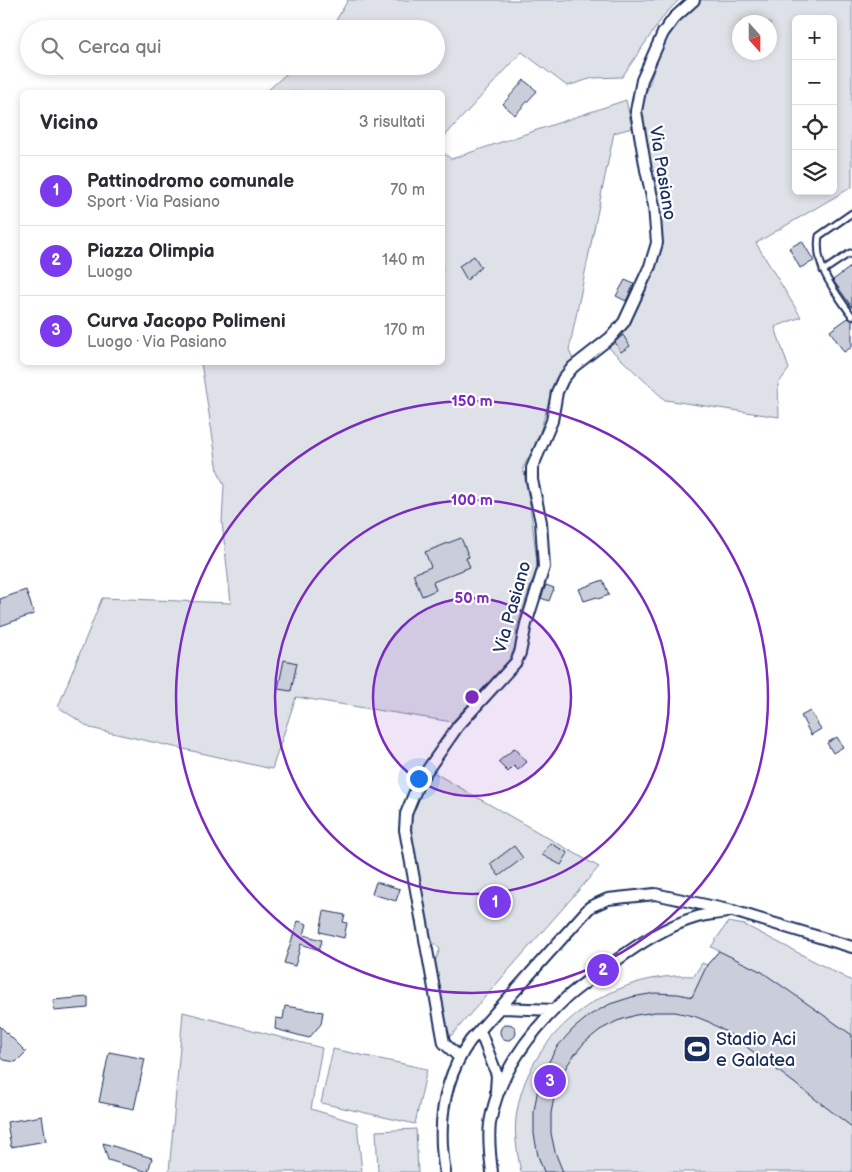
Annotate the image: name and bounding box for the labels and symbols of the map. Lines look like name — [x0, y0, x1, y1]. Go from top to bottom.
north arrow — [732, 15, 777, 60]
street label: Via Pasiano — [645, 125, 680, 222]
text: 150 m — [451, 392, 493, 411]
text: 100 m — [451, 491, 493, 510]
street label: Via Pasiano — [489, 559, 536, 656]
text: 50 m — [455, 589, 490, 608]
centre of rings — [463, 688, 481, 706]
your location — [406, 766, 432, 792]
pin: 1 — [479, 883, 511, 921]
pin: 2 — [587, 951, 619, 989]
place label: Stadio Aci e Galatea — [716, 1029, 796, 1071]
sports icon: Stadio Aci e Galatea — [682, 1034, 712, 1064]
pin: 3 — [534, 1062, 566, 1100]

